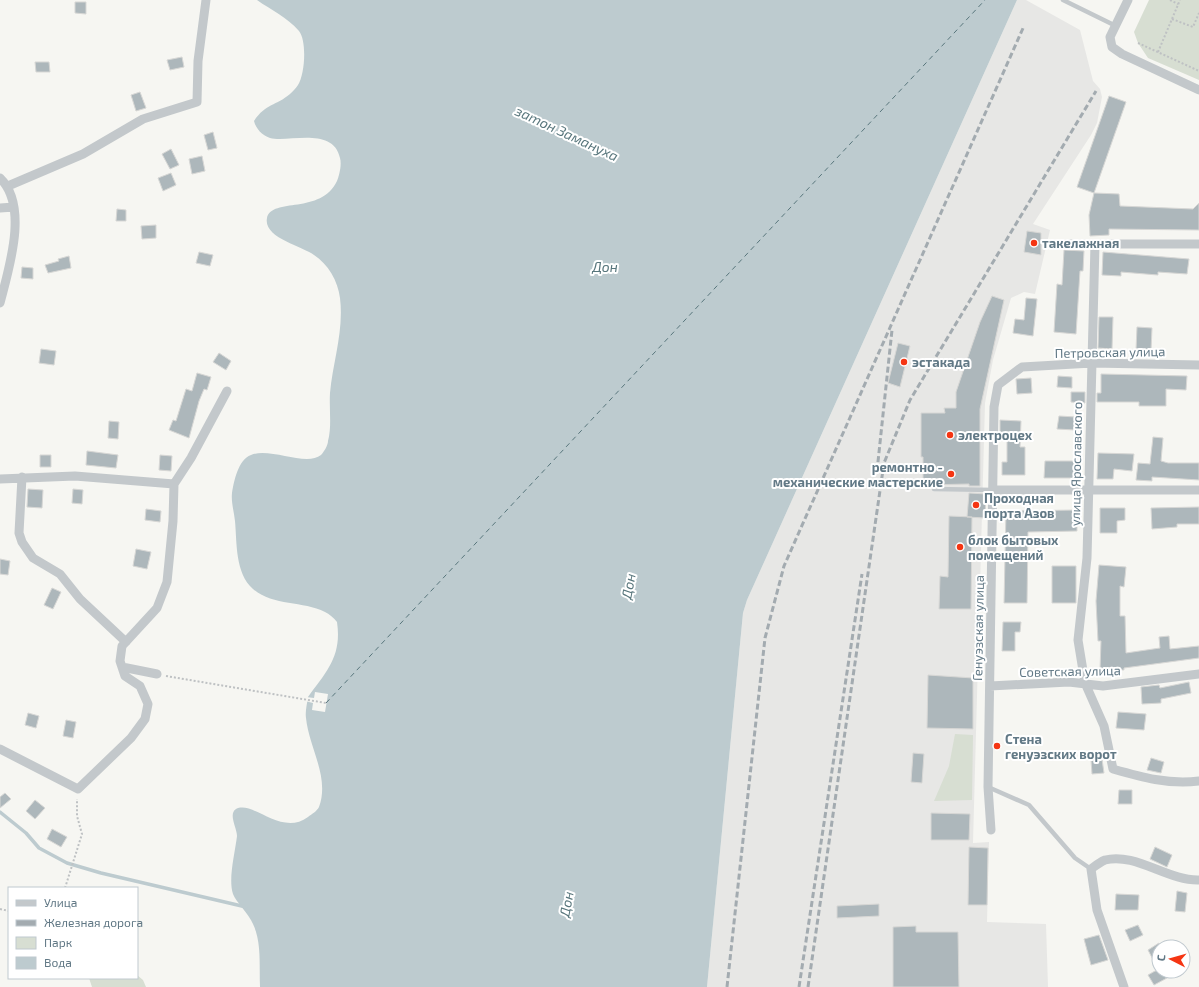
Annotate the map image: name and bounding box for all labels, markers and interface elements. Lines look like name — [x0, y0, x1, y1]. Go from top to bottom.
water label: затон Замануха — [512, 101, 621, 164]
place label: такелажная — [1042, 235, 1119, 251]
marker: такелажная — [1029, 238, 1039, 248]
water label: Дон — [591, 258, 618, 275]
street label: Петровская улица — [1054, 343, 1166, 361]
place label: эстакада — [912, 354, 970, 370]
marker: эстакада — [899, 357, 909, 367]
street label: улица Ярославского — [1067, 402, 1085, 526]
place label: электроцех — [958, 427, 1033, 443]
marker: электроцех — [945, 430, 955, 440]
place label: ремонтно - механические мастерские — [773, 459, 943, 490]
marker: ремонтно - механические мастерские — [946, 469, 956, 479]
place label: Проходная порта Азов — [984, 490, 1055, 521]
marker: Проходная порта Азов — [971, 500, 981, 510]
place label: блок бытовых помещений — [968, 532, 1059, 563]
marker: блок бытовых помещений — [955, 542, 965, 552]
water label: Дон — [617, 572, 639, 601]
street label: Генуэзская улица — [969, 575, 987, 681]
street label: Советская улица — [1019, 662, 1121, 680]
place label: Стена генуэзских ворот — [1005, 731, 1117, 762]
marker: Стена генуэзских ворот — [992, 741, 1002, 751]
legend — [8, 887, 138, 979]
water label: Дон — [555, 890, 577, 919]
text: Улица — [44, 895, 77, 909]
text: Железная дорога — [44, 915, 143, 929]
text: Парк — [44, 935, 73, 949]
north arrow — [1151, 939, 1191, 979]
text: С — [1154, 953, 1167, 962]
text: Вода — [44, 955, 72, 969]

